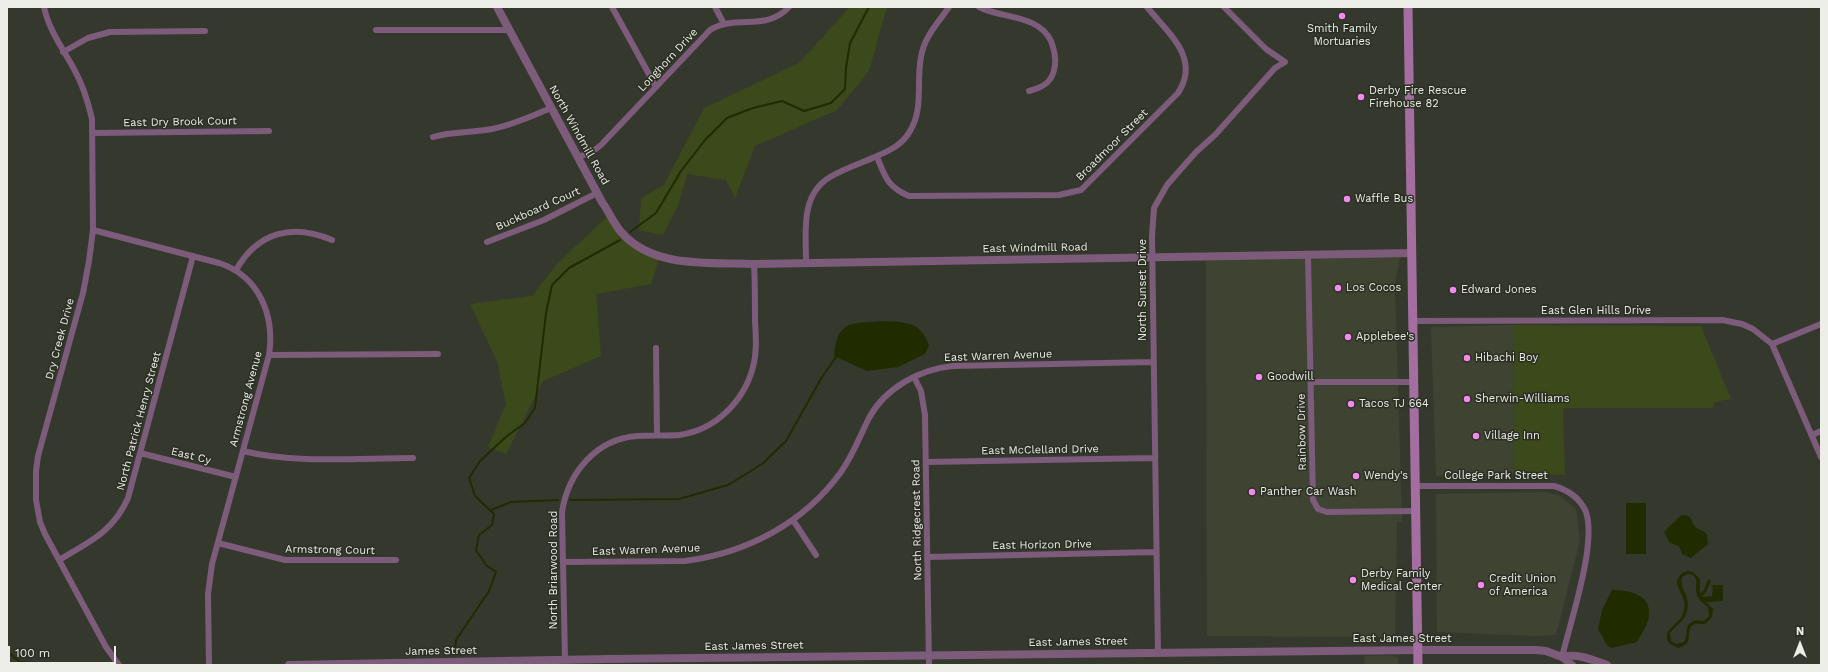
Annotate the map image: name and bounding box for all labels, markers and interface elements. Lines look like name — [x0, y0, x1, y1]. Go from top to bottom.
marker: Smith Family Mortuaries — [1337, 11, 1347, 21]
place label: Smith Family Mortuaries — [1307, 22, 1377, 48]
street label: Longhorn Drive — [635, 26, 701, 94]
street label: North Windmill Road — [546, 83, 612, 187]
place label: Derby Fire Rescue Firehouse 82 — [1369, 84, 1467, 110]
marker: Derby Fire Rescue Firehouse 82 — [1356, 92, 1366, 102]
street label: Broadmoor Street — [1073, 106, 1151, 184]
street label: East Dry Brook Court — [123, 114, 237, 130]
street label: Buckboard Court — [494, 185, 582, 233]
place label: Waffle Bus — [1355, 192, 1413, 206]
marker: Waffle Bus — [1342, 194, 1352, 204]
street label: North Sunset Drive — [1136, 239, 1150, 341]
street label: East Windmill Road — [982, 240, 1088, 256]
place label: Los Cocos — [1346, 281, 1401, 295]
marker: Los Cocos — [1333, 283, 1343, 293]
place label: Edward Jones — [1461, 283, 1537, 297]
marker: Edward Jones — [1448, 285, 1458, 295]
street label: Dry Creek Drive — [43, 297, 77, 381]
street label: East Glen Hills Drive — [1541, 304, 1651, 318]
place label: Applebee's — [1356, 330, 1414, 344]
marker: Applebee's — [1343, 332, 1353, 342]
street label: East Warren Avenue — [944, 348, 1052, 364]
street label: North Patrick Henry Street — [114, 350, 164, 492]
street label: Armstrong Avenue — [227, 350, 265, 448]
place label: Hibachi Boy — [1475, 351, 1538, 365]
marker: Hibachi Boy — [1462, 353, 1472, 363]
place label: Goodwill — [1267, 370, 1314, 384]
marker: Goodwill — [1254, 372, 1264, 382]
place label: Sherwin-Williams — [1475, 392, 1570, 406]
street label: Rainbow Drive — [1295, 393, 1309, 471]
marker: Sherwin-Williams — [1462, 394, 1472, 404]
place label: Tacos TJ 664 — [1359, 397, 1429, 411]
marker: Tacos TJ 664 — [1346, 399, 1356, 409]
place label: Village Inn — [1484, 429, 1540, 443]
marker: Village Inn — [1471, 431, 1481, 441]
street label: East McClelland Drive — [981, 442, 1099, 458]
street label: East Cy — [170, 445, 212, 467]
street label: North Ridgecrest Road — [909, 459, 925, 581]
place label: Wendy's — [1364, 469, 1408, 483]
street label: College Park Street — [1444, 469, 1548, 483]
marker: Wendy's — [1351, 471, 1361, 481]
place label: Panther Car Wash — [1260, 485, 1357, 499]
marker: Panther Car Wash — [1247, 487, 1257, 497]
street label: North Briarwood Road — [547, 511, 561, 629]
street label: East Horizon Drive — [992, 538, 1092, 552]
street label: East Warren Avenue — [592, 542, 700, 558]
street label: Armstrong Court — [285, 543, 375, 557]
place label: Derby Family Medical Center — [1361, 567, 1442, 593]
place label: Credit Union of America — [1489, 572, 1556, 598]
marker: Derby Family Medical Center — [1348, 575, 1358, 585]
marker: Credit Union of America — [1476, 580, 1486, 590]
north arrow — [1780, 624, 1820, 664]
text: N — [1796, 625, 1804, 638]
street label: East James Street — [1352, 632, 1452, 646]
street label: East James Street — [1028, 635, 1128, 649]
scale bar — [10, 638, 118, 664]
street label: East James Street — [704, 639, 804, 653]
street label: James Street — [405, 644, 477, 658]
text: 100 m — [15, 646, 50, 660]

